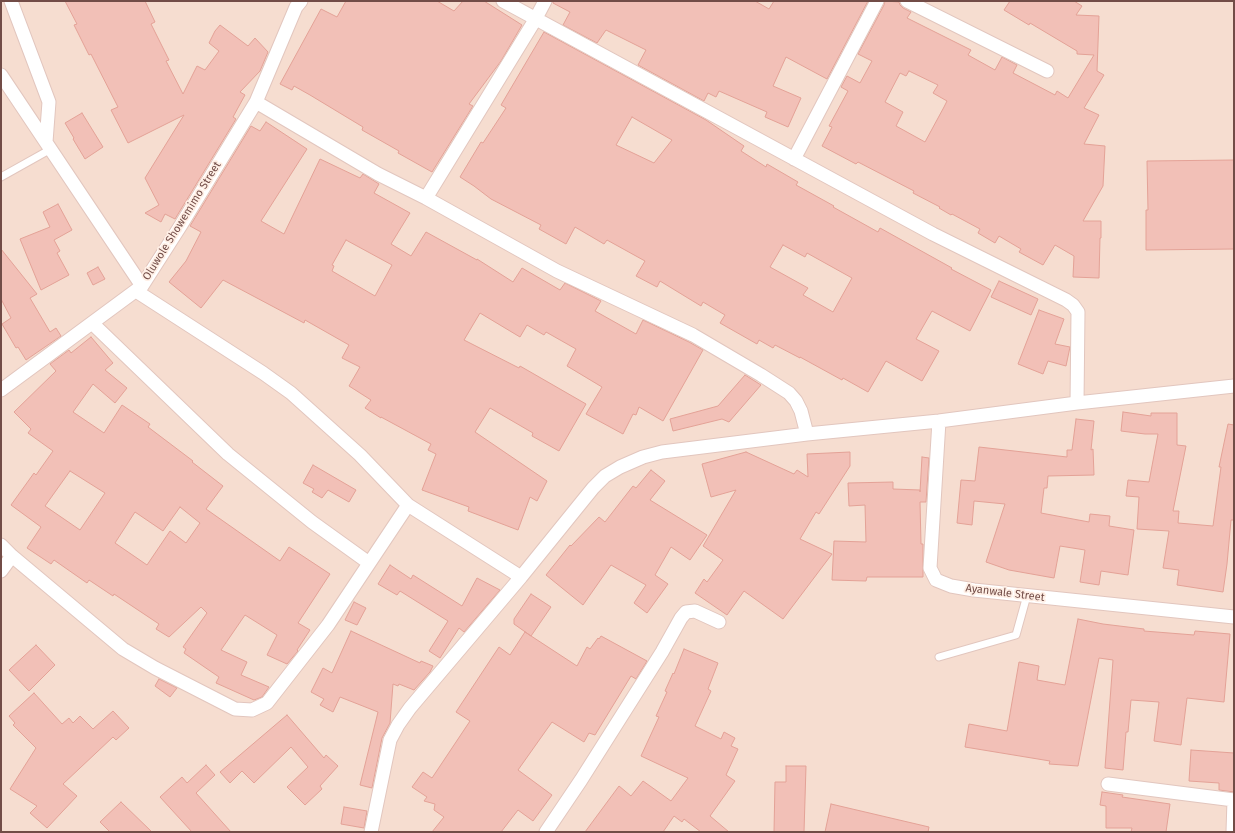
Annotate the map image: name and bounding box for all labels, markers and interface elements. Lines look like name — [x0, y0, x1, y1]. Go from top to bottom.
street label: Oluwole Showemimo Street — [140, 159, 224, 283]
street label: Ayanwale Street — [965, 582, 1045, 604]

